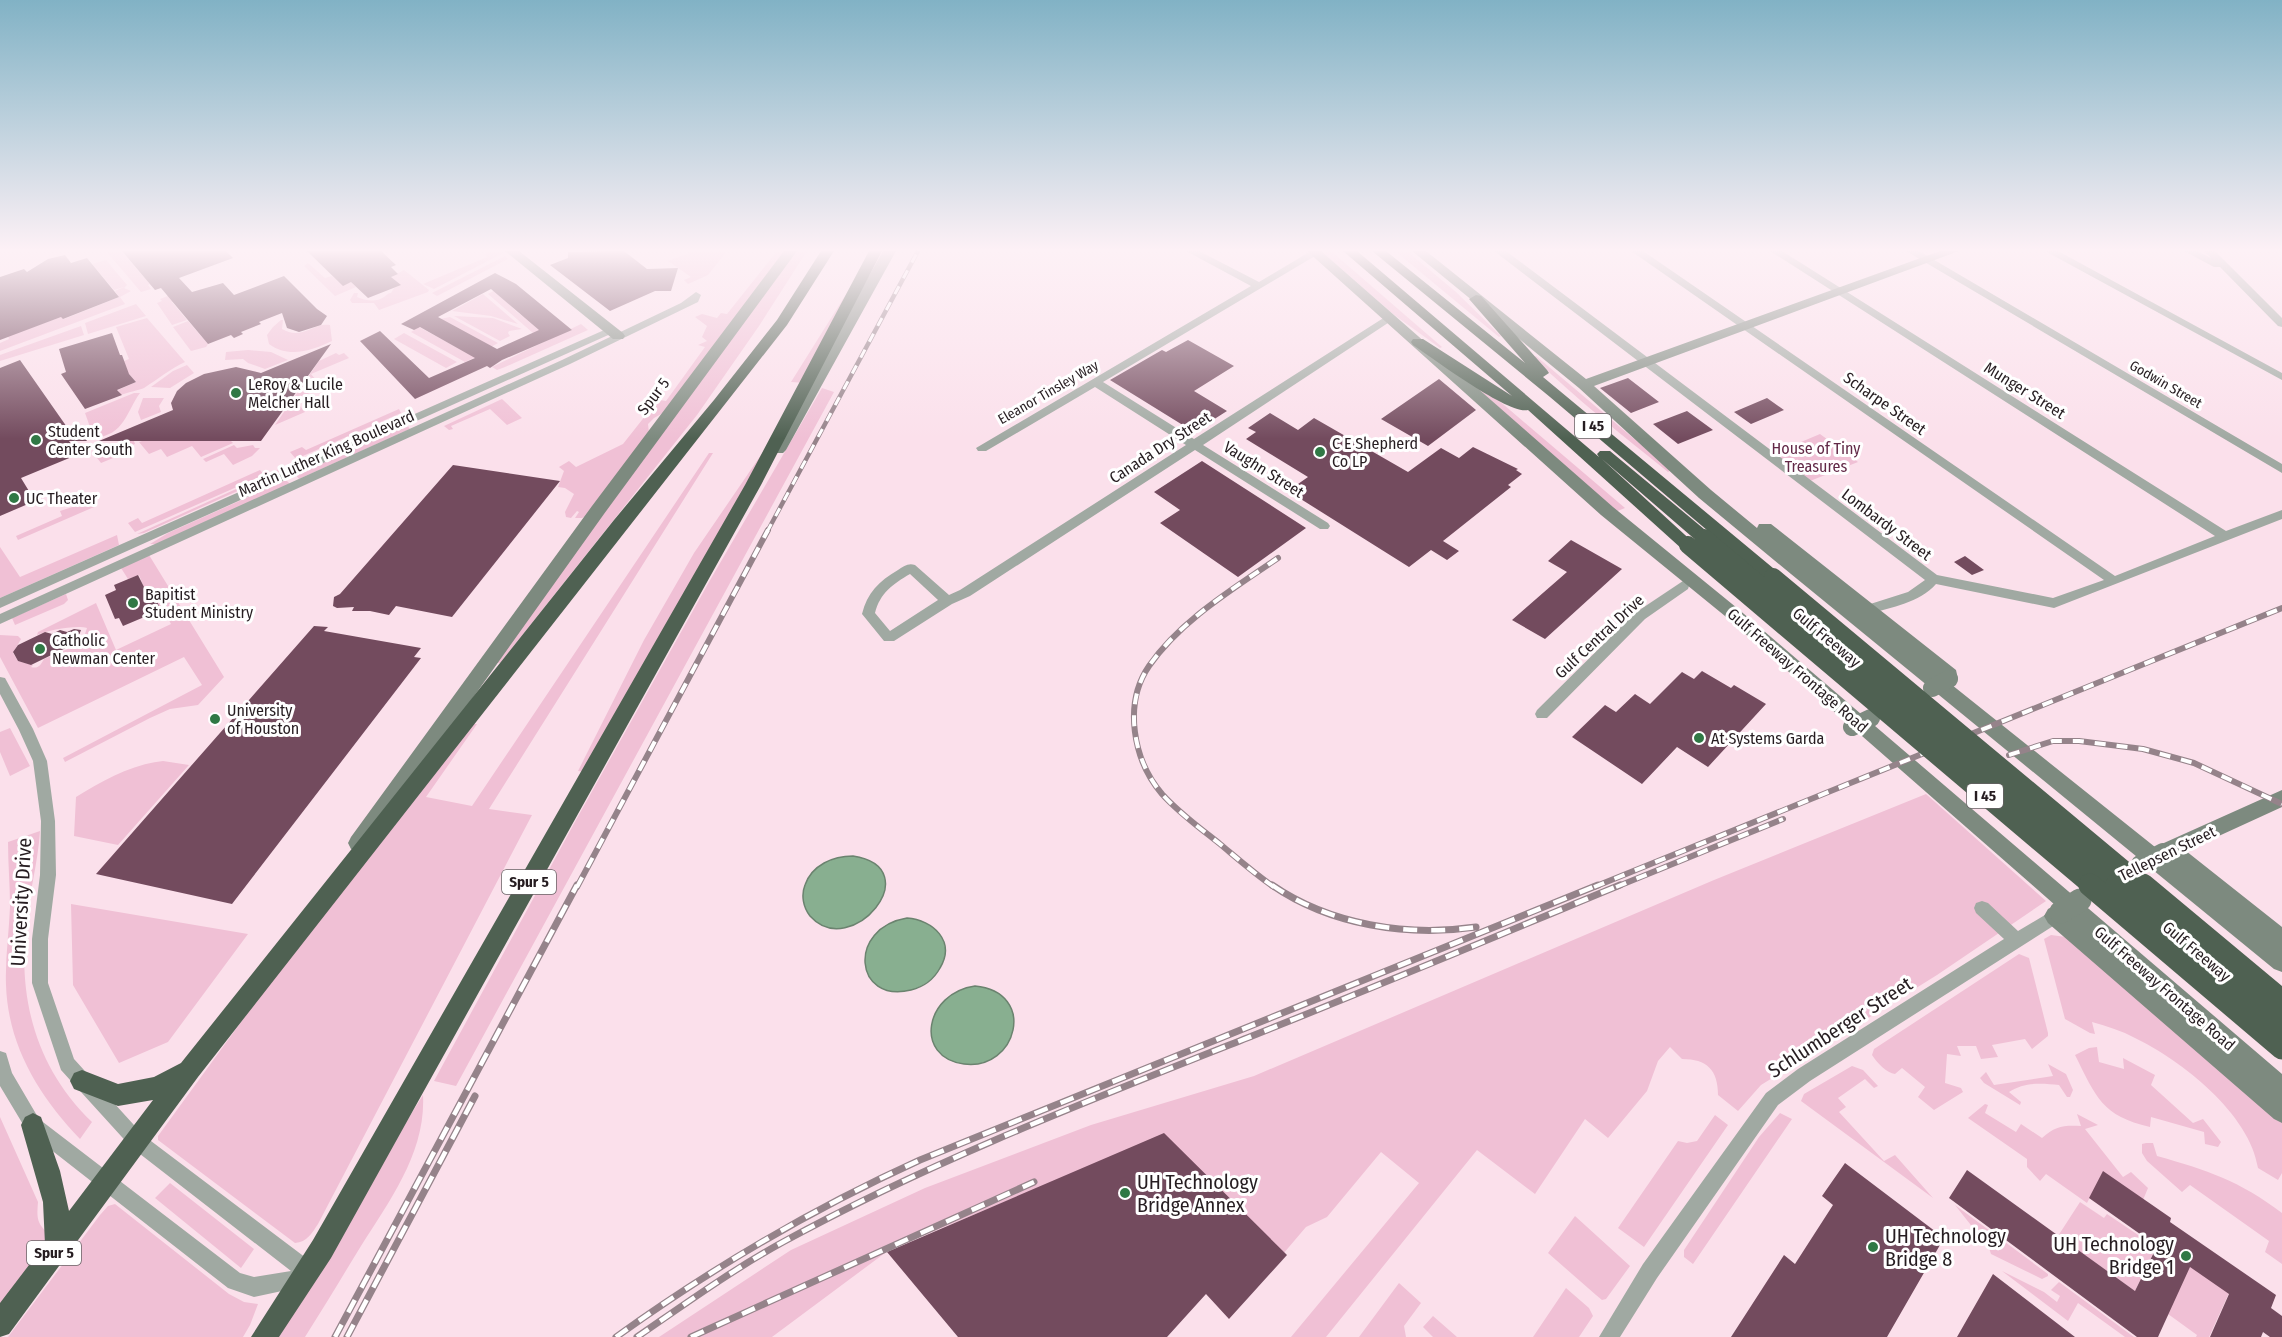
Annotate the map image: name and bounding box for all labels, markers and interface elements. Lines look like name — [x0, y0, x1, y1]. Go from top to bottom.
street label: Eleanor Tinsley Way — [995, 356, 1102, 428]
street label: Godwin Street — [2127, 357, 2205, 412]
street label: Munger Street — [1981, 358, 2069, 423]
street label: Scharpe Street — [1840, 368, 1930, 439]
street label: Spur 5 — [633, 374, 673, 419]
place label: LeRoy & Lucile Melcher Hall — [248, 375, 343, 412]
marker: LeRoy & Lucile Melcher Hall — [229, 386, 243, 400]
street label: Martin Luther King Boulevard — [235, 406, 417, 501]
street label: Canada Dry Street — [1106, 407, 1215, 487]
road number: I 45 — [1575, 414, 1611, 438]
place label: Student Center South — [48, 422, 133, 459]
marker: Student Center South — [29, 433, 43, 447]
place label: C E Shepherd Co LP — [1332, 434, 1418, 471]
street label: Vaughn Street — [1220, 437, 1308, 502]
park label: House of Tiny Treasures — [1772, 439, 1861, 476]
marker: C E Shepherd Co LP — [1313, 445, 1327, 459]
street label: Lombardy Street — [1838, 484, 1936, 565]
place label: UC Theater — [26, 489, 98, 508]
marker: UC Theater — [7, 491, 21, 505]
place label: Bapitist Student Ministry — [145, 585, 254, 622]
street label: Gulf Central Drive — [1551, 590, 1648, 682]
marker: Bapitist Student Ministry — [126, 596, 140, 610]
street label: Gulf Freeway — [1789, 603, 1865, 672]
street label: Gulf Freeway Frontage Road — [1724, 604, 1872, 737]
place label: Catholic Newman Center — [52, 631, 155, 668]
marker: Catholic Newman Center — [33, 642, 47, 656]
place label: University of Houston — [227, 701, 299, 738]
marker: University of Houston — [208, 712, 222, 726]
place label: At Systems Garda — [1711, 729, 1825, 748]
marker: At Systems Garda — [1692, 731, 1706, 745]
road number: I 45 — [1967, 784, 2003, 808]
street label: Tellepsen Street — [2116, 821, 2219, 885]
street label: University Drive — [6, 837, 36, 967]
road number: Spur 5 — [502, 870, 556, 894]
street label: Gulf Freeway — [2159, 917, 2235, 986]
street label: Gulf Freeway Frontage Road — [2091, 922, 2239, 1055]
street label: Schlumberger Street — [1763, 971, 1917, 1083]
place label: UH Technology Bridge Annex — [1137, 1170, 1258, 1217]
marker: UH Technology Bridge Annex — [1118, 1186, 1132, 1200]
place label: UH Technology Bridge 8 — [1885, 1224, 2006, 1271]
place label: UH Technology Bridge 1 — [2053, 1232, 2174, 1279]
marker: UH Technology Bridge 8 — [1866, 1240, 1880, 1254]
road number: Spur 5 — [27, 1241, 81, 1265]
marker: UH Technology Bridge 1 — [2179, 1249, 2193, 1263]

